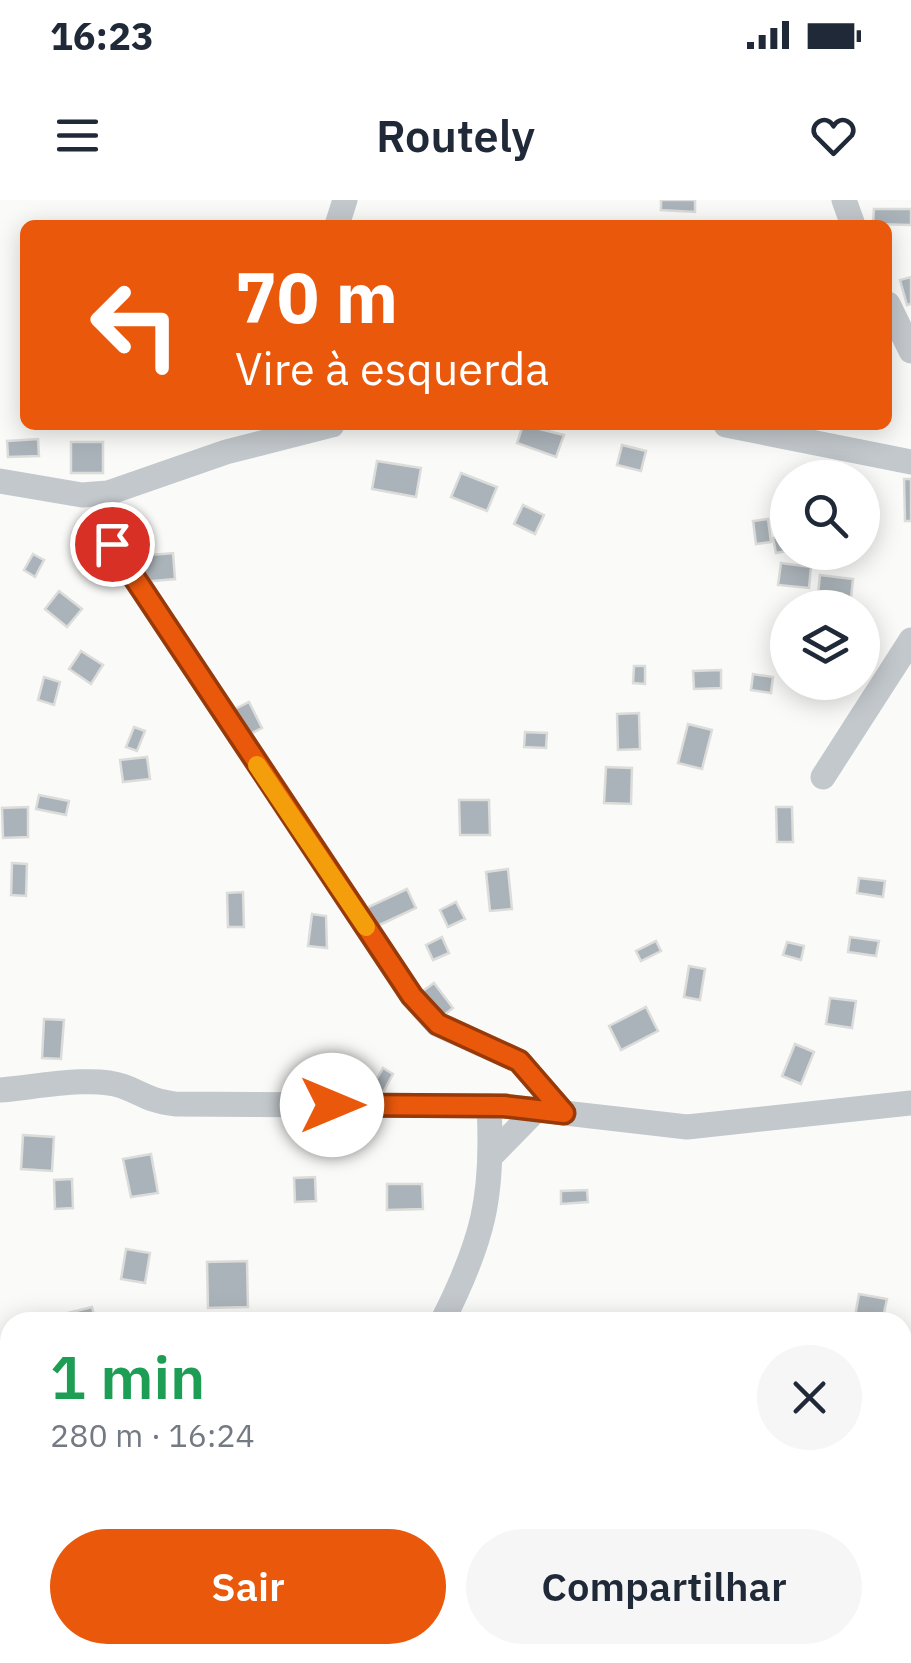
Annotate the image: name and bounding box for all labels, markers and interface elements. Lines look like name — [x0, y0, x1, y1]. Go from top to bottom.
text: 16:23 — [50, 11, 154, 60]
text: Routely — [376, 106, 535, 164]
icon: menu — [50, 108, 105, 163]
icon: heart — [806, 108, 861, 163]
text: 70 m — [235, 251, 398, 342]
icon: left — [70, 260, 200, 390]
text: Vire à esquerda — [235, 339, 549, 397]
map controls — [770, 460, 880, 700]
button: search — [770, 460, 880, 570]
pin — [70, 502, 155, 587]
icon: arrive — [85, 517, 140, 572]
button: layers — [770, 590, 880, 700]
position arrow — [280, 1053, 384, 1157]
text: 1 min — [50, 1337, 205, 1416]
button: close — [757, 1345, 862, 1450]
text: 280 m · 16:24 — [50, 1414, 255, 1456]
button: Sair — [50, 1529, 446, 1644]
button: Compartilhar — [466, 1529, 862, 1644]

